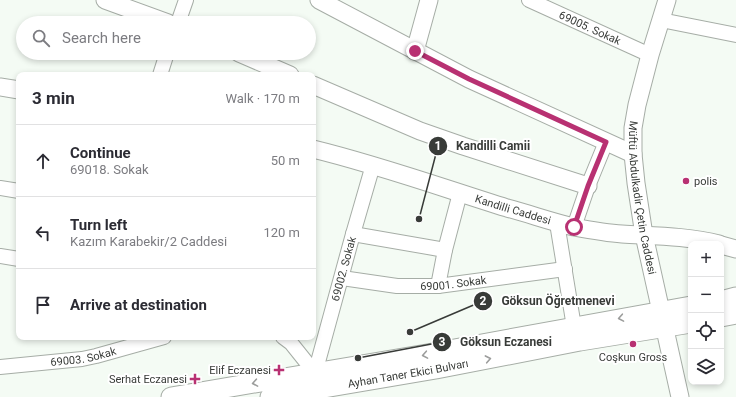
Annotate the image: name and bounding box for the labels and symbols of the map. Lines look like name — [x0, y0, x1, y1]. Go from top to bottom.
street label: 69005. Sokak — [557, 8, 623, 48]
route end — [406, 42, 424, 60]
street label: Müftü Abdulkadir Çetin Caddesi — [626, 120, 659, 276]
callout: Kandilli Camii — [428, 134, 539, 158]
text: 1 — [435, 139, 441, 153]
text: Kandilli Camii — [456, 139, 530, 153]
place label: polis — [694, 175, 718, 188]
marker: polis — [681, 176, 691, 186]
street label: Kandilli Caddesi — [473, 192, 552, 228]
route start — [565, 218, 583, 236]
street label: 69002. Sokak — [329, 235, 359, 303]
street label: 69001. Sokak — [420, 274, 488, 293]
callout: Göksun Öğretmenevi — [473, 289, 622, 313]
text: Göksun Öğretmenevi — [501, 293, 615, 308]
text: 2 — [480, 294, 487, 308]
one-way arrow — [618, 313, 625, 322]
callout: Göksun Eczanesi — [432, 330, 560, 354]
text: 3 — [439, 335, 446, 349]
text: Göksun Eczanesi — [460, 335, 552, 349]
marker: Coşkun Gross — [628, 339, 638, 349]
street label: 69003. Sokak — [50, 345, 118, 369]
one-way arrow — [422, 350, 428, 358]
place label: Coşkun Gross — [599, 351, 667, 364]
one-way arrow — [485, 355, 491, 364]
street label: Ayhan Taner Ekici Bulvarı — [347, 357, 469, 391]
place label: Elif Eczanesi — [209, 364, 271, 377]
marker: Elif Eczanesi — [274, 365, 284, 375]
place label: Serhat Eczanesi — [109, 373, 187, 386]
marker: Serhat Eczanesi — [190, 374, 200, 384]
one-way arrow — [252, 378, 258, 387]

